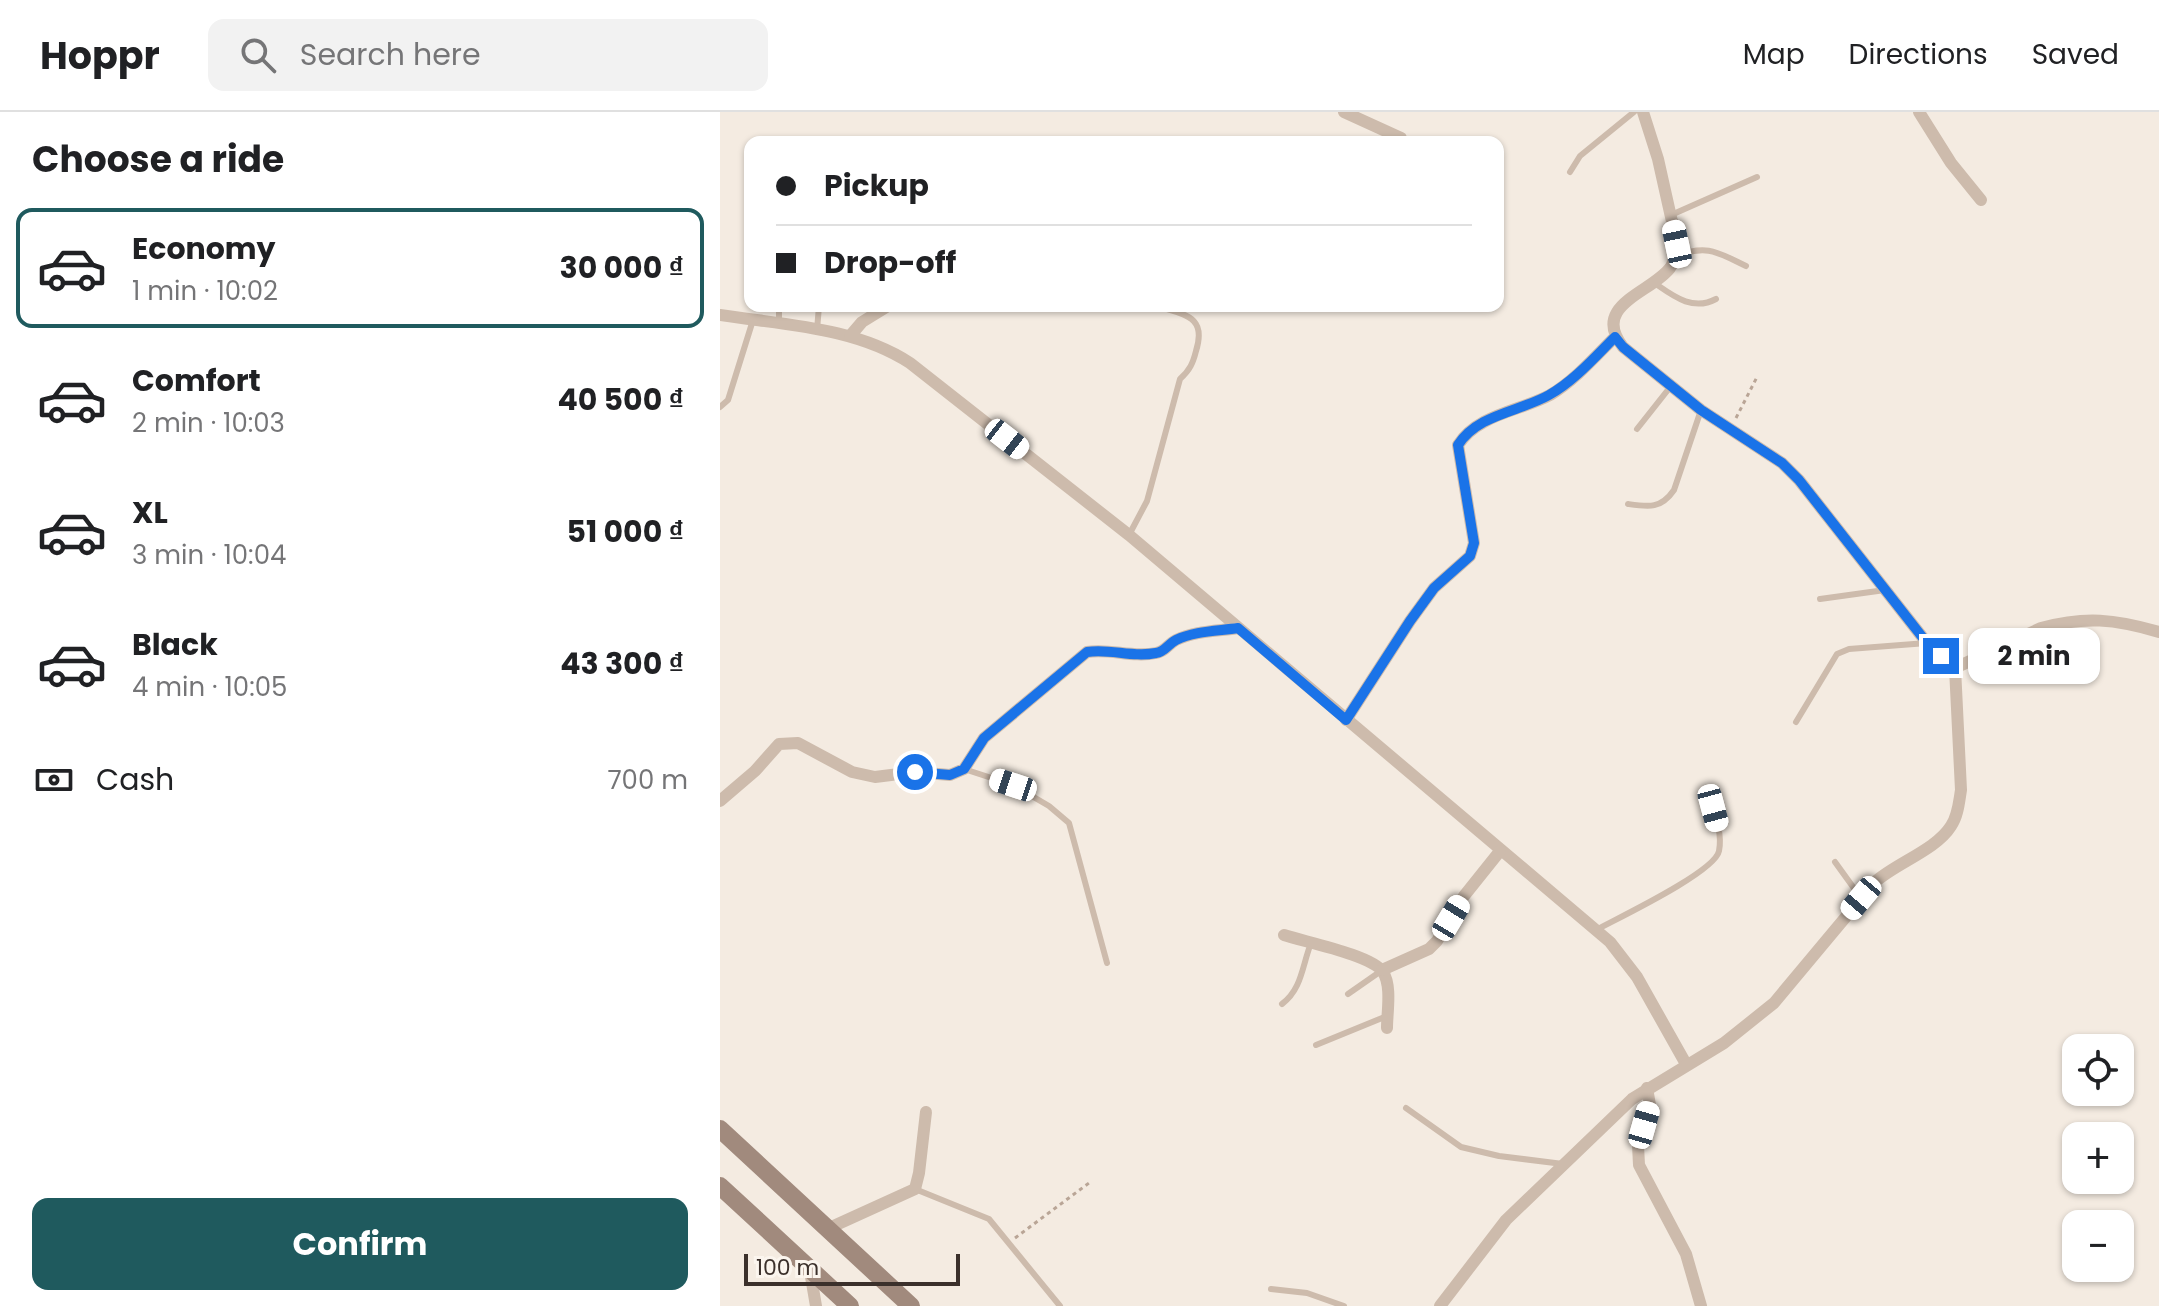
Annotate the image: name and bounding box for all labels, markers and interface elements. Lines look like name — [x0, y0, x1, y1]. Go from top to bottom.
search box — [208, 19, 768, 91]
text: Hoppr — [40, 29, 160, 82]
icon: search — [236, 33, 280, 77]
text: Search here — [300, 33, 481, 76]
text: Map — [1743, 35, 1805, 74]
text: Directions — [1849, 35, 1988, 74]
text: Saved — [2032, 35, 2119, 74]
text: Choose a ride — [32, 134, 284, 185]
text: Pickup — [824, 164, 929, 207]
car — [1660, 218, 1694, 270]
text: Economy — [132, 227, 276, 270]
icon: car — [36, 232, 108, 304]
text: Drop-off — [824, 241, 956, 284]
text: 30 000 ₫ — [559, 246, 684, 289]
text: 1 min · 10:02 — [132, 273, 278, 309]
text: Comfort — [132, 359, 261, 402]
icon: car — [36, 364, 108, 436]
text: 40 500 ₫ — [557, 378, 684, 421]
text: 2 min · 10:03 — [132, 405, 285, 441]
car — [981, 415, 1033, 463]
text: XL — [132, 491, 168, 534]
icon: car — [36, 496, 108, 568]
text: 51 000 ₫ — [566, 510, 684, 553]
text: 3 min · 10:04 — [132, 537, 286, 573]
text: Black — [132, 623, 218, 666]
icon: car — [36, 628, 108, 700]
callout: 2 min — [1969, 628, 2101, 684]
route end — [1923, 638, 1959, 674]
text: 2 min — [1997, 638, 2071, 674]
text: 43 300 ₫ — [560, 642, 684, 685]
text: 4 min · 10:05 — [132, 669, 287, 705]
route start — [897, 754, 933, 790]
icon: cash — [32, 758, 76, 802]
text: Cash — [96, 758, 174, 801]
text: 700 m — [607, 762, 688, 798]
car — [986, 766, 1040, 804]
car — [1695, 782, 1731, 834]
car — [1836, 872, 1886, 924]
car — [1428, 891, 1474, 945]
map controls — [2062, 1034, 2134, 1282]
button: locate — [2062, 1034, 2134, 1106]
car — [1626, 1099, 1662, 1151]
button: + — [2062, 1122, 2134, 1194]
button: Confirm — [32, 1198, 688, 1290]
button: − — [2062, 1210, 2134, 1282]
scale bar — [744, 1250, 960, 1286]
text: 100 m — [756, 1252, 819, 1283]

